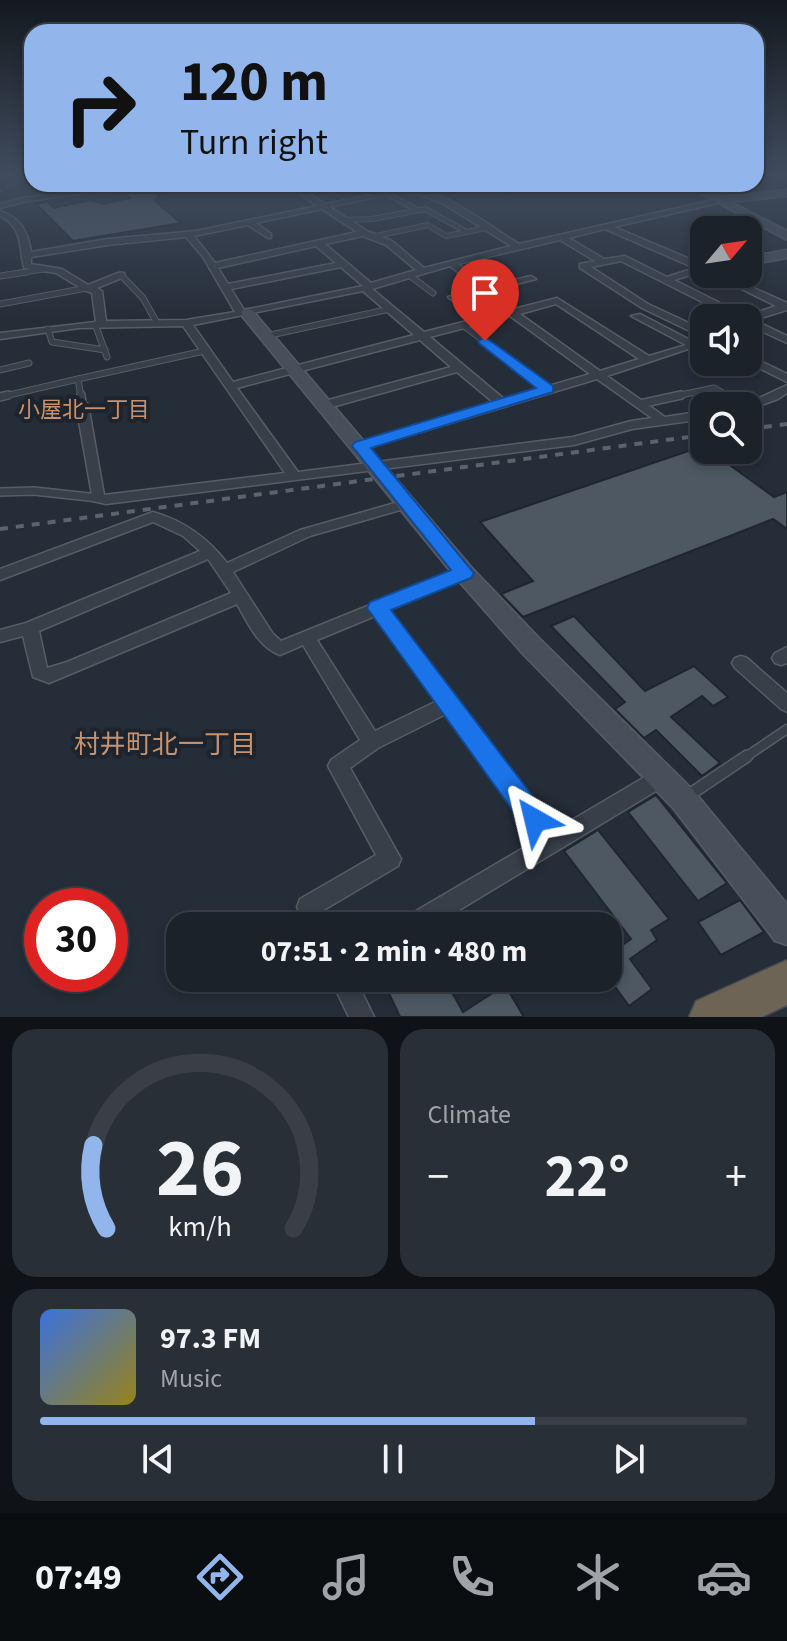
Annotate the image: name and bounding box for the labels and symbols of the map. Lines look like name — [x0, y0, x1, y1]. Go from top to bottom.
north arrow — [690, 216, 762, 288]
pin — [451, 259, 519, 341]
district label: 小屋北一丁目 — [18, 394, 150, 426]
district label: 村井町北一丁目 — [74, 726, 256, 763]
position arrow — [493, 778, 577, 862]
speed limit sign: 30 — [24, 888, 128, 992]

